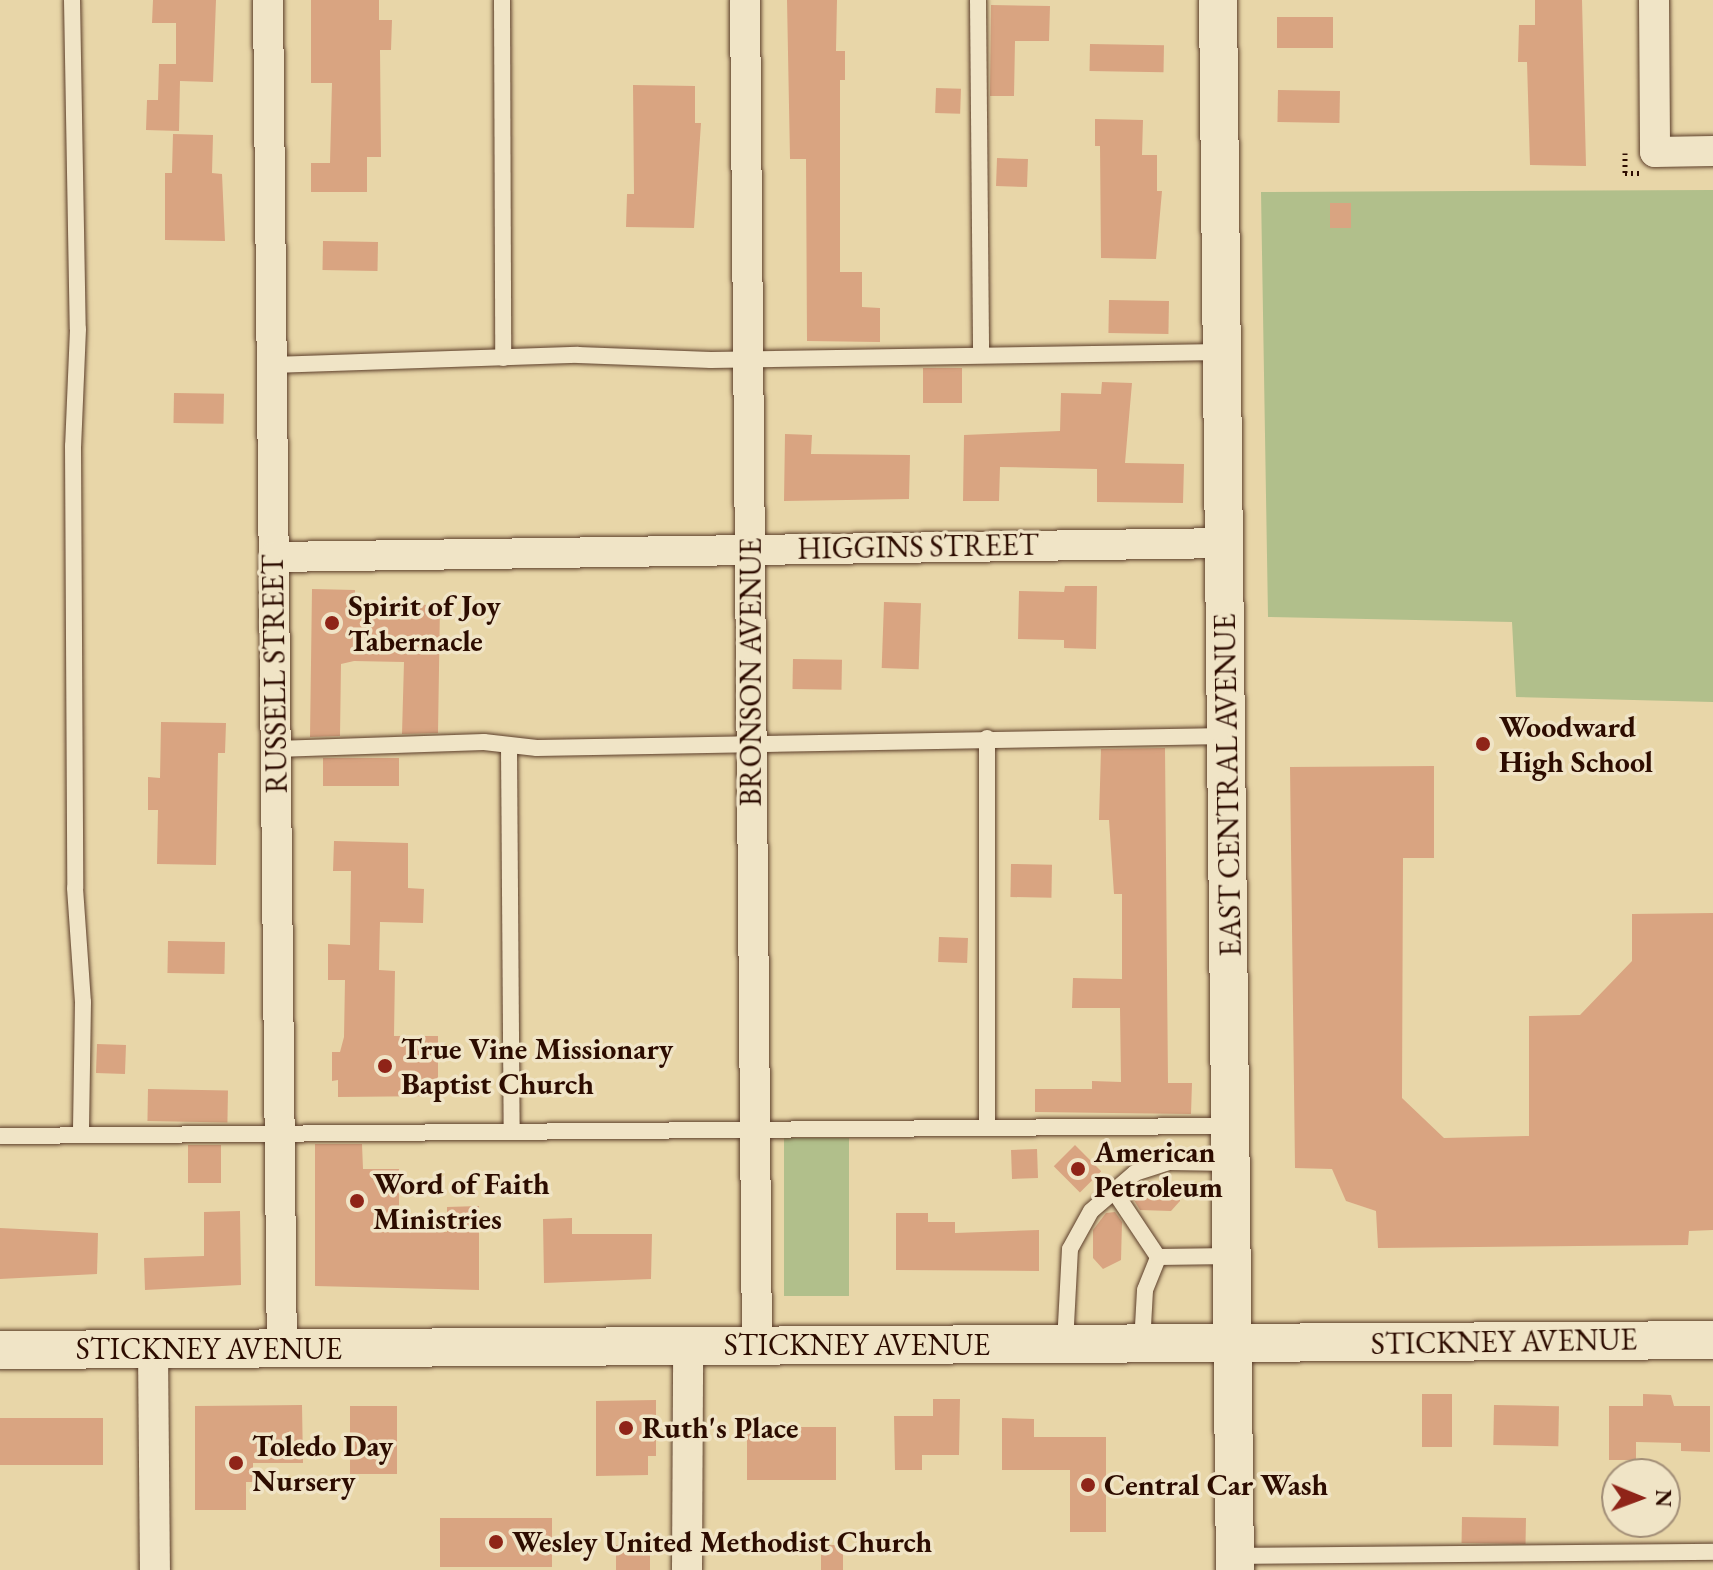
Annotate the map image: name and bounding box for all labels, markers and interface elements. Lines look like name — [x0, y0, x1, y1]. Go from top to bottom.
street label: HIGGINS STREET — [797, 527, 1039, 567]
street label: BRONSON AVENUE — [733, 538, 769, 806]
street label: RUSSELL STREET — [255, 554, 295, 794]
place label: Spirit of Joy Tabernacle — [348, 588, 501, 658]
street label: EAST CENTRAL AVENUE — [1207, 613, 1249, 957]
marker: Spirit of Joy Tabernacle — [323, 614, 341, 632]
place label: Woodward High School — [1499, 709, 1653, 780]
marker: Woodward High School — [1474, 735, 1492, 753]
place label: True Vine Missionary Baptist Church — [401, 1031, 673, 1102]
marker: True Vine Missionary Baptist Church — [376, 1057, 394, 1075]
place label: American Petroleum — [1094, 1134, 1223, 1204]
marker: American Petroleum — [1069, 1160, 1087, 1178]
place label: Word of Faith Ministries — [373, 1166, 550, 1236]
marker: Word of Faith Ministries — [348, 1192, 366, 1210]
street label: STICKNEY AVENUE — [1370, 1322, 1638, 1362]
street label: STICKNEY AVENUE — [724, 1327, 990, 1363]
street label: STICKNEY AVENUE — [76, 1331, 342, 1367]
place label: Ruth's Place — [642, 1410, 799, 1446]
marker: Ruth's Place — [617, 1419, 635, 1437]
place label: Toledo Day Nursery — [252, 1428, 393, 1498]
marker: Toledo Day Nursery — [227, 1454, 245, 1472]
north arrow — [1601, 1458, 1681, 1538]
place label: Central Car Wash — [1104, 1467, 1328, 1503]
marker: Central Car Wash — [1079, 1476, 1097, 1494]
text: N — [1649, 1489, 1678, 1508]
place label: Wesley United Methodist Church — [512, 1524, 932, 1560]
marker: Wesley United Methodist Church — [487, 1533, 505, 1551]

